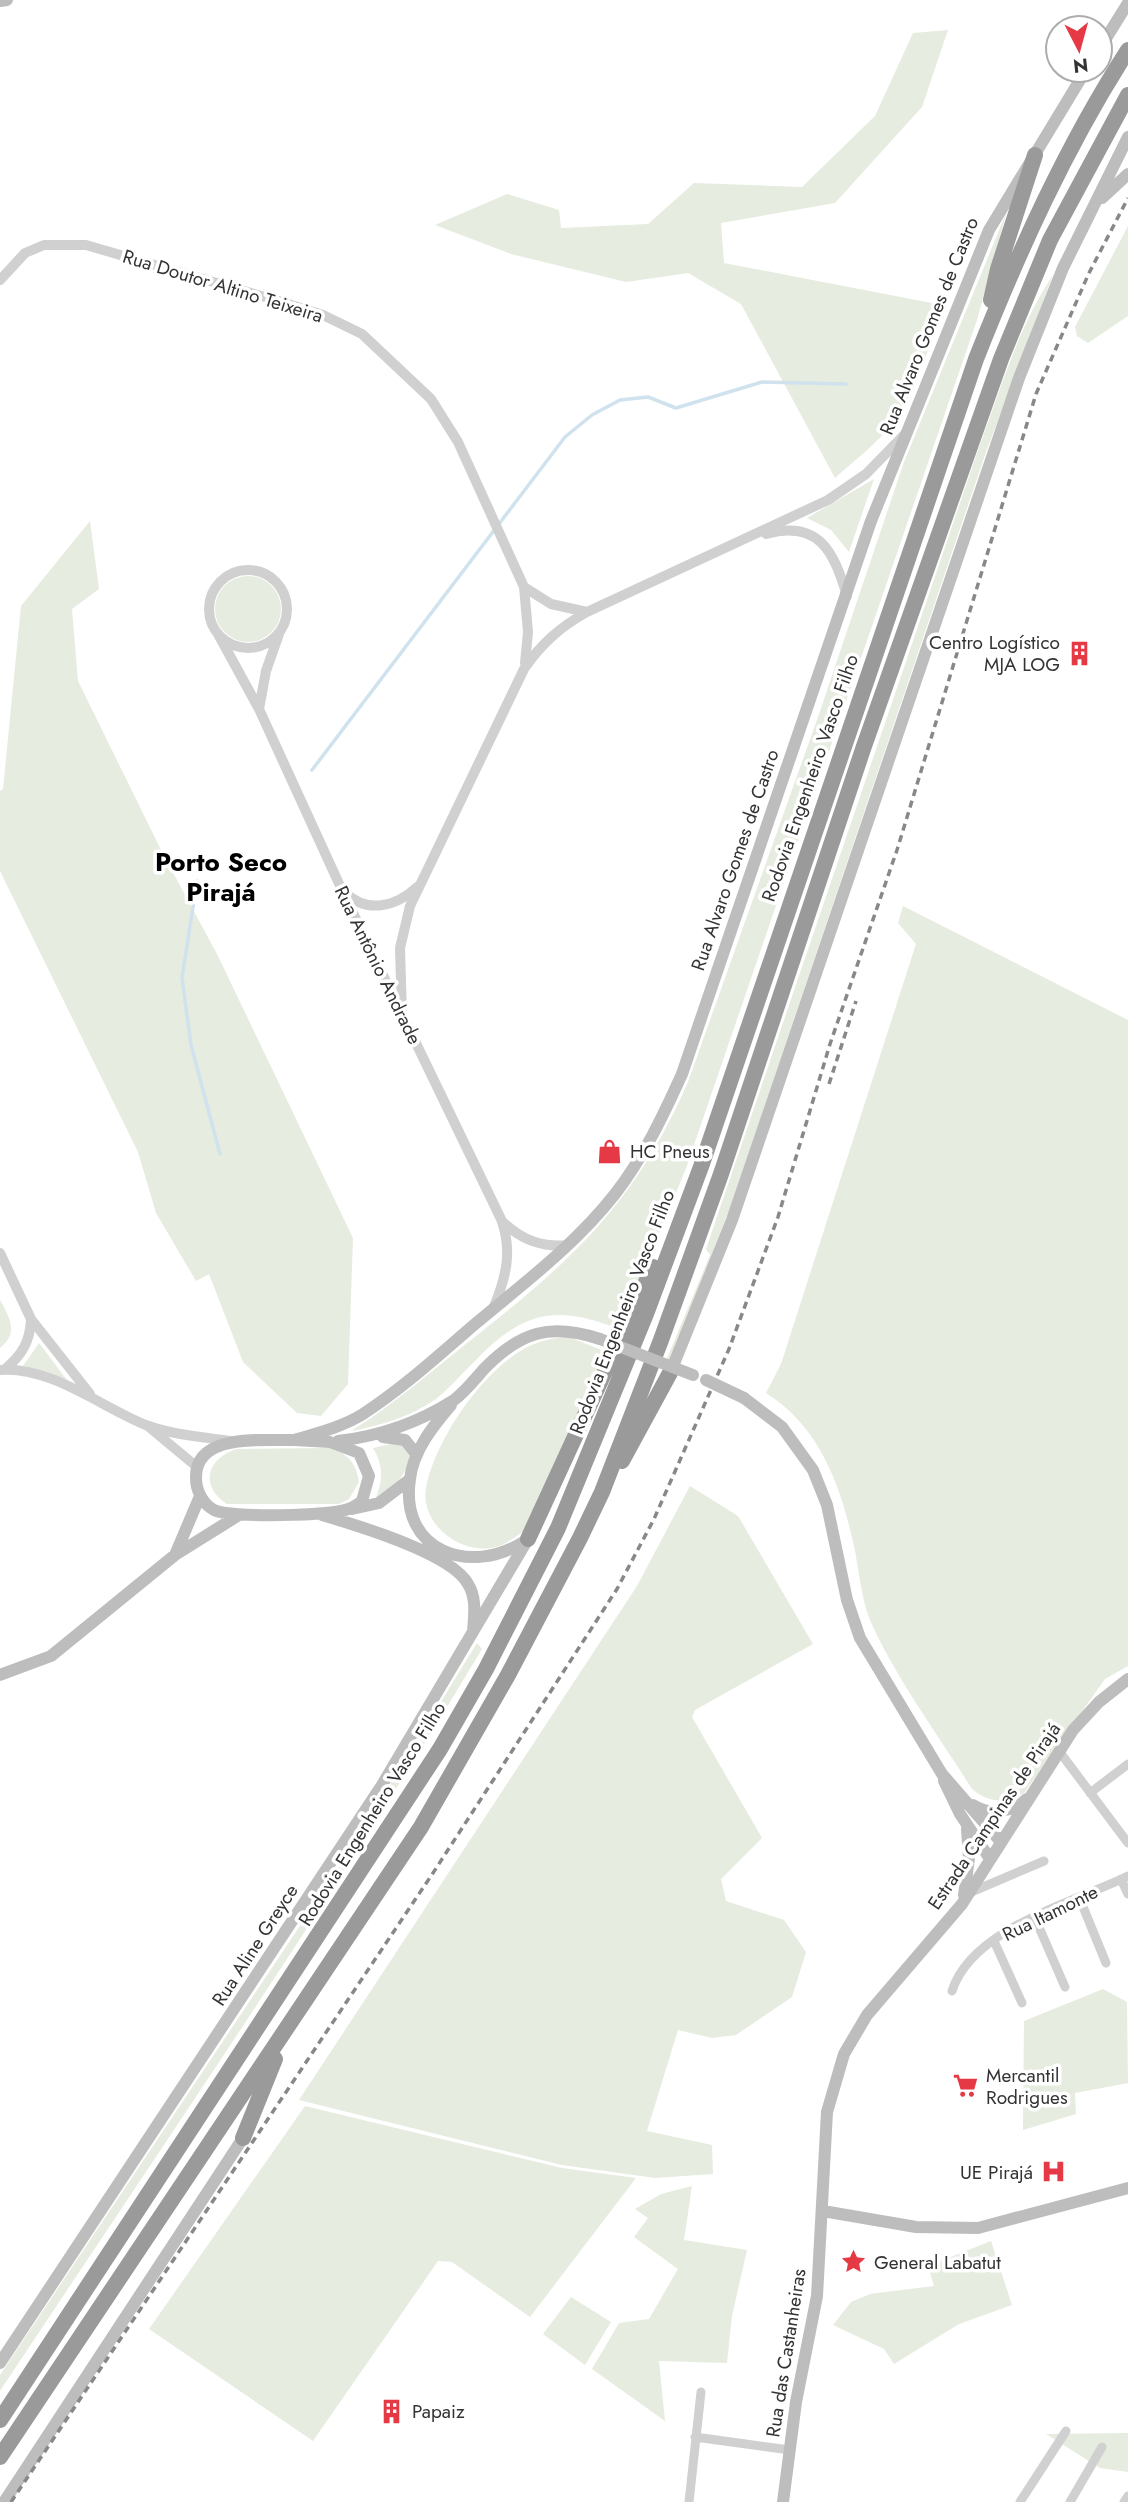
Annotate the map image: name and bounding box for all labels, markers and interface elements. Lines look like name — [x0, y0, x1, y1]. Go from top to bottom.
north arrow — [1044, 14, 1114, 84]
text: N — [1072, 51, 1090, 80]
street label: Rua Alvaro Gomes de Castro — [873, 213, 985, 439]
street label: Rua Doutor Altino Teixeira — [120, 243, 326, 329]
place label: Centro Logístico MJA LOG — [929, 629, 1060, 678]
building icon: Centro Logístico MJA LOG — [1066, 639, 1094, 667]
street label: Rodovia Engenheiro Vasco Filho — [755, 651, 865, 905]
street label: Rua Alvaro Gomes de Castro — [684, 746, 786, 974]
district label: Porto Seco Pirajá — [155, 843, 287, 911]
street label: Rua Antônio Andrade — [328, 881, 428, 1049]
shop icon: HC Pneus — [596, 1137, 624, 1165]
place label: HC Pneus — [630, 1138, 710, 1165]
street label: Rodovia Engenheiro Vasco Filho — [563, 1186, 681, 1438]
street label: Rodovia Engenheiro Vasco Filho — [292, 1697, 452, 1931]
street label: Estrada Campinas de Pirajá — [921, 1717, 1067, 1915]
street label: Rua Itamonte — [998, 1878, 1103, 1948]
street label: Rua Aline Greyce — [206, 1879, 305, 2011]
place label: Mercantil Rodrigues — [986, 2062, 1068, 2111]
supermarket icon: Mercantil Rodrigues — [952, 2072, 980, 2100]
hospital icon: UE Pirajá — [1039, 2158, 1067, 2186]
place label: UE Pirajá — [960, 2159, 1033, 2186]
place icon: General Labatut — [840, 2248, 868, 2276]
place label: General Labatut — [874, 2249, 1001, 2276]
street label: Rua das Castanheiras — [759, 2266, 813, 2439]
building icon: Papaiz — [378, 2397, 406, 2425]
place label: Papaiz — [412, 2398, 465, 2425]

